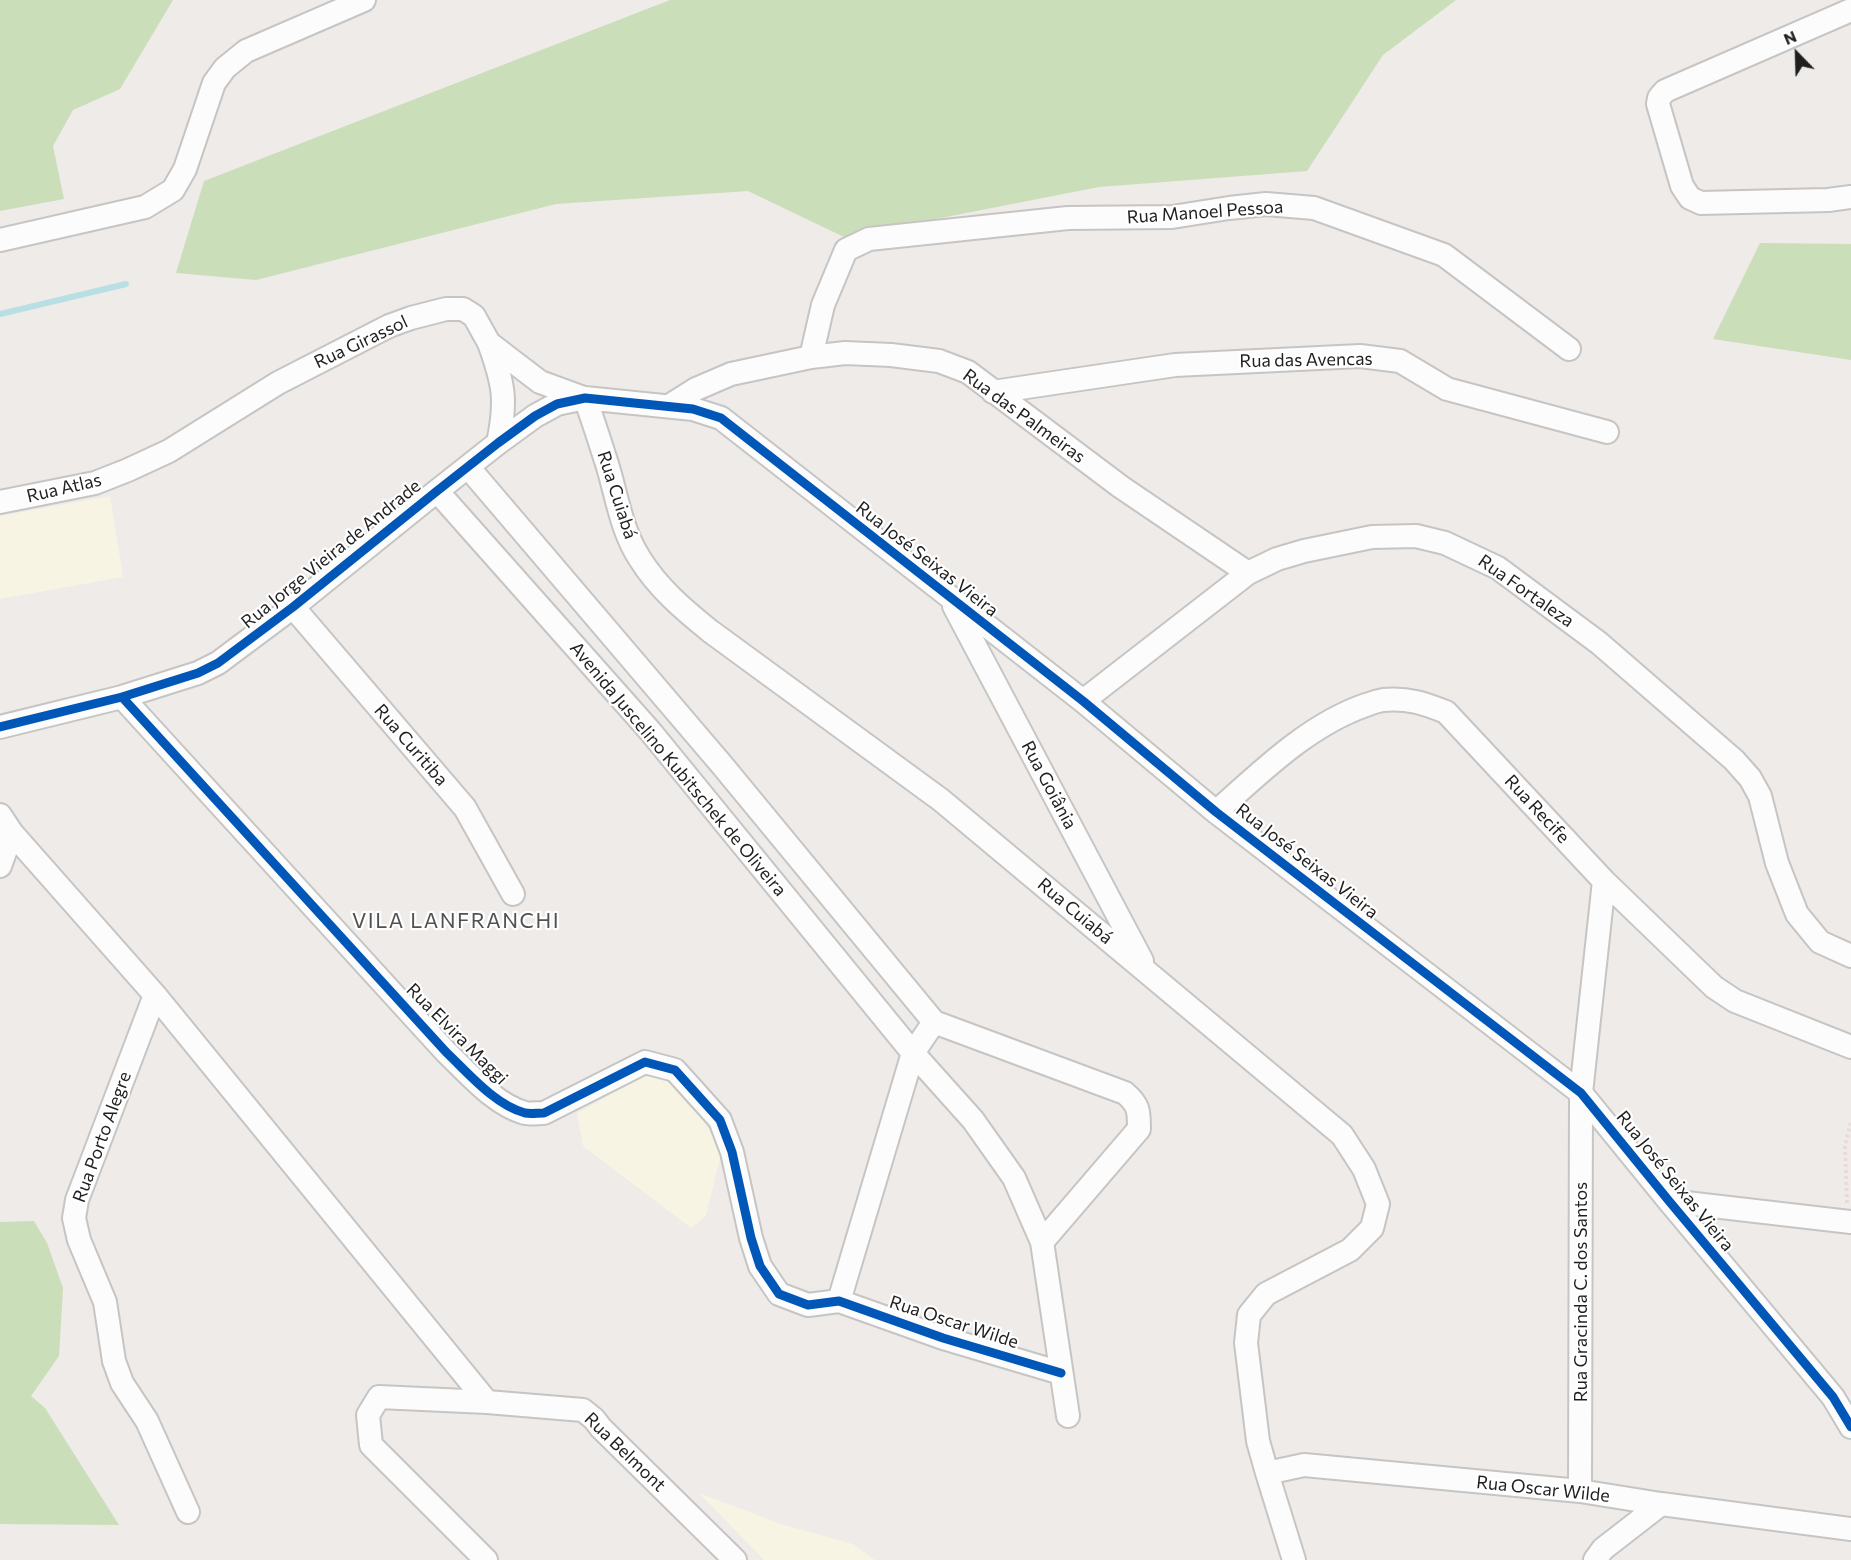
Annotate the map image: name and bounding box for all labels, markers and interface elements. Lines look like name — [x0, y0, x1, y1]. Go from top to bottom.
north arrow — [1767, 24, 1827, 84]
text: N — [1781, 26, 1799, 48]
street label: Rua Manoel Pessoa — [1126, 196, 1284, 228]
street label: Rua Girassol — [311, 311, 411, 373]
street label: Rua das Avencas — [1239, 348, 1373, 372]
street label: Rua das Palmeiras — [959, 364, 1089, 468]
street label: Rua Cuiabá — [593, 448, 641, 542]
street label: Rua Atlas — [24, 469, 104, 507]
street label: Rua Jorge Vieira de Andrade — [237, 475, 425, 633]
street label: Rua José Seixas Vieira — [852, 497, 1002, 621]
street label: Rua Fortaleza — [1474, 550, 1578, 632]
street label: Avenida Juscelino Kubitschek de Oliveira — [565, 637, 791, 901]
street label: Rua Curitiba — [370, 700, 452, 790]
street label: Rua Goiânia — [1017, 737, 1081, 833]
street label: Rua Recife — [1500, 770, 1574, 848]
street label: Rua José Seixas Vieira — [1232, 799, 1382, 923]
street label: Rua Cuiabá — [1033, 873, 1117, 949]
district label: VILA LANFRANCHI — [352, 908, 560, 934]
street label: Rua Elvira Maggi — [402, 979, 512, 1089]
street label: Rua Porto Alegre — [68, 1069, 136, 1205]
street label: Rua José Seixas Vieira — [1612, 1106, 1738, 1256]
street label: Rua Gracinda C. dos Santos — [1570, 1182, 1592, 1402]
street label: Rua Oscar Wilde — [887, 1291, 1021, 1353]
street label: Rua Belmont — [580, 1408, 670, 1496]
street label: Rua Oscar Wilde — [1475, 1471, 1611, 1507]

